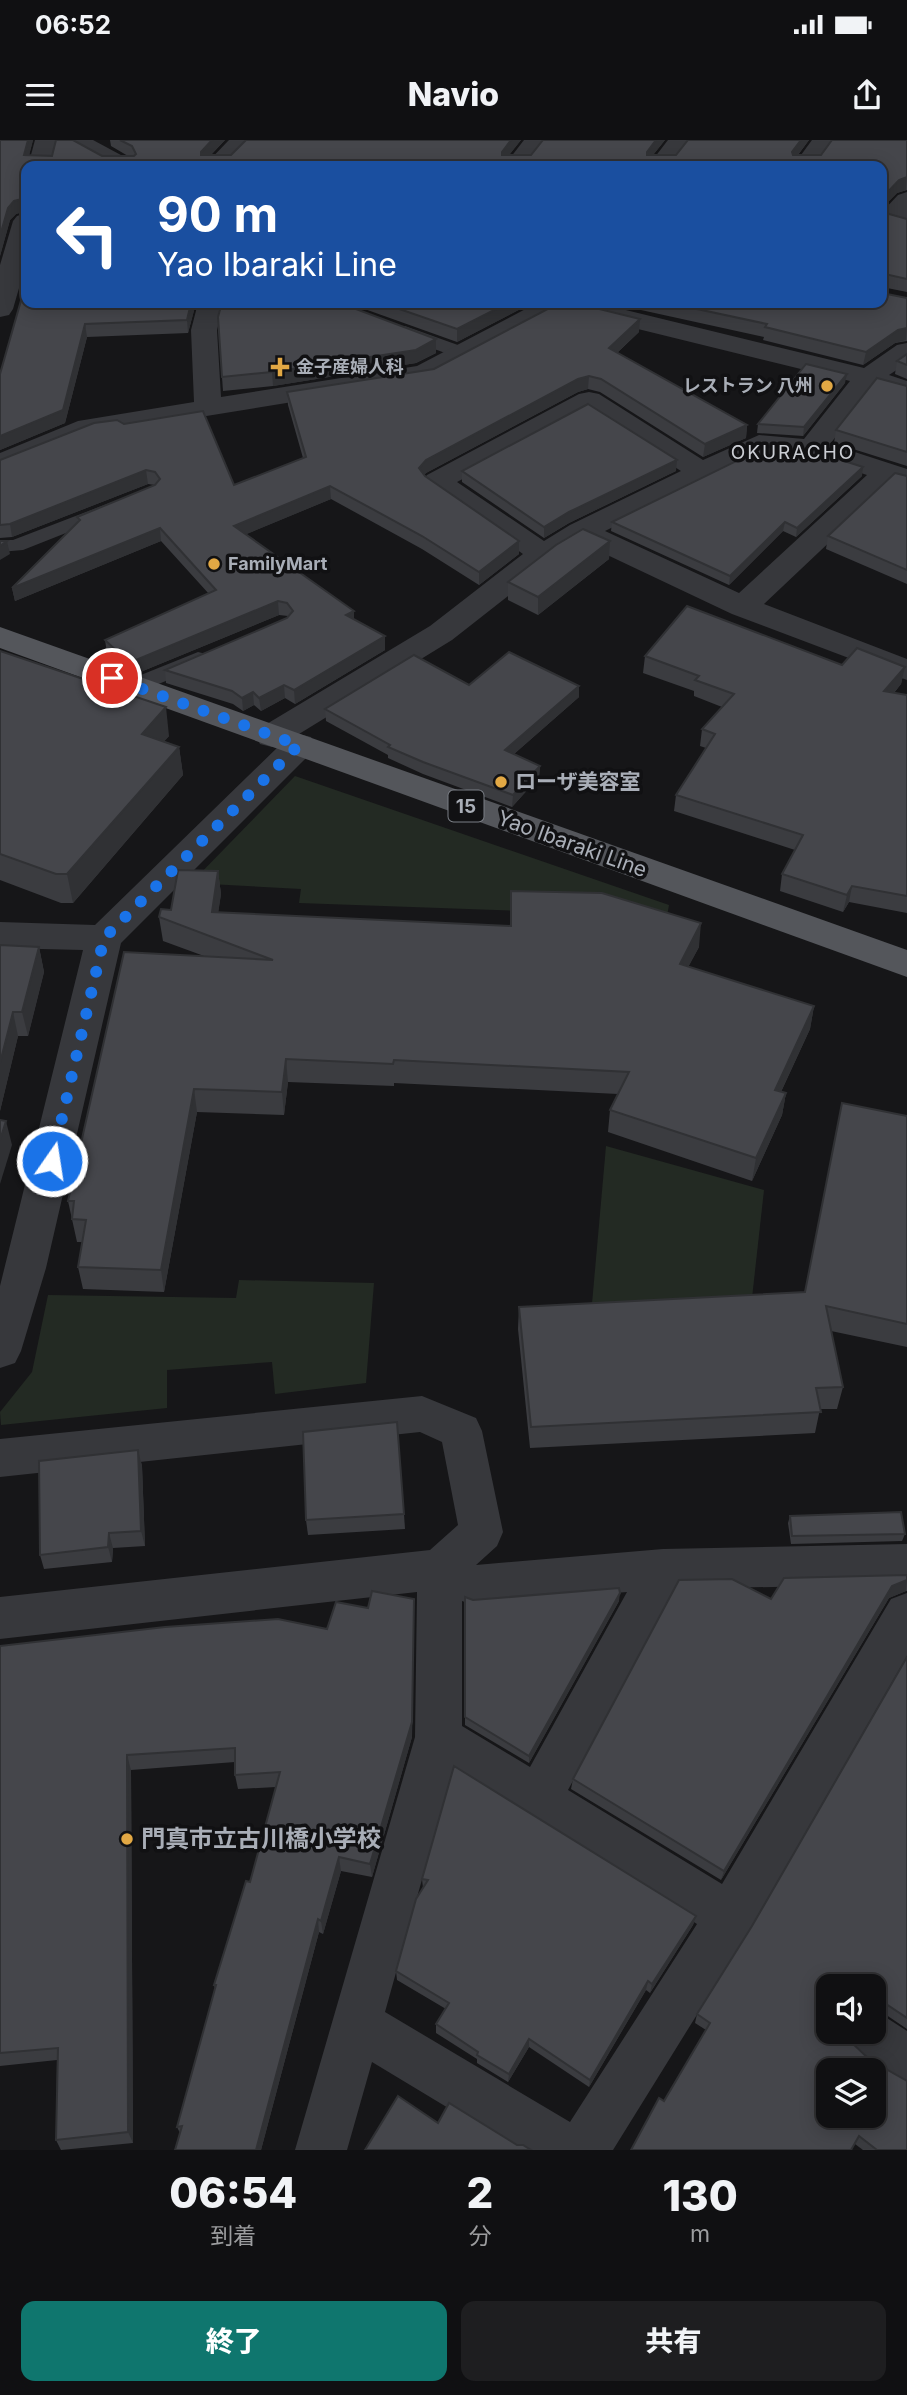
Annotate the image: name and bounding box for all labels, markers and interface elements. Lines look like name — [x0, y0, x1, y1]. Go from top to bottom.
text: 06:52 — [35, 9, 111, 40]
text: Navio — [408, 75, 499, 114]
icon: menu — [21, 76, 59, 114]
icon: share — [848, 76, 886, 114]
text: 90 m — [157, 185, 278, 244]
icon: left — [42, 189, 133, 280]
text: Yao Ibaraki Line — [157, 245, 397, 284]
place label: 金子産婦人科 — [296, 356, 404, 377]
marker: 金子産婦人科 — [270, 357, 290, 377]
place label: レストラン 八州 — [683, 375, 813, 396]
marker: レストラン 八州 — [819, 378, 835, 394]
district label: OKURACHO — [731, 441, 855, 464]
place label: FamilyMart — [228, 553, 328, 574]
marker: FamilyMart — [206, 556, 222, 572]
pin — [82, 648, 142, 708]
icon: arrive — [93, 659, 131, 697]
place label: ローザ美容室 — [515, 769, 641, 794]
marker: ローザ美容室 — [493, 774, 509, 790]
road number: 15 — [448, 790, 484, 821]
street label: Yao Ibaraki Line — [494, 805, 650, 882]
position arrow — [15, 1124, 89, 1198]
place label: 門真市立古川橋小学校 — [141, 1824, 381, 1853]
marker: 門真市立古川橋小学校 — [119, 1831, 135, 1847]
map controls — [816, 1974, 886, 2128]
button: sound — [816, 1974, 886, 2044]
button: layers — [816, 2058, 886, 2128]
text: 06:54 — [169, 2167, 297, 2218]
text: 2 — [466, 2167, 493, 2218]
text: 130 — [663, 2170, 738, 2221]
text: m — [690, 2220, 710, 2248]
text: 到着 — [210, 2222, 256, 2250]
text: 分 — [468, 2222, 491, 2250]
button: 終了 — [21, 2301, 447, 2381]
button: 共有 — [461, 2301, 886, 2381]

